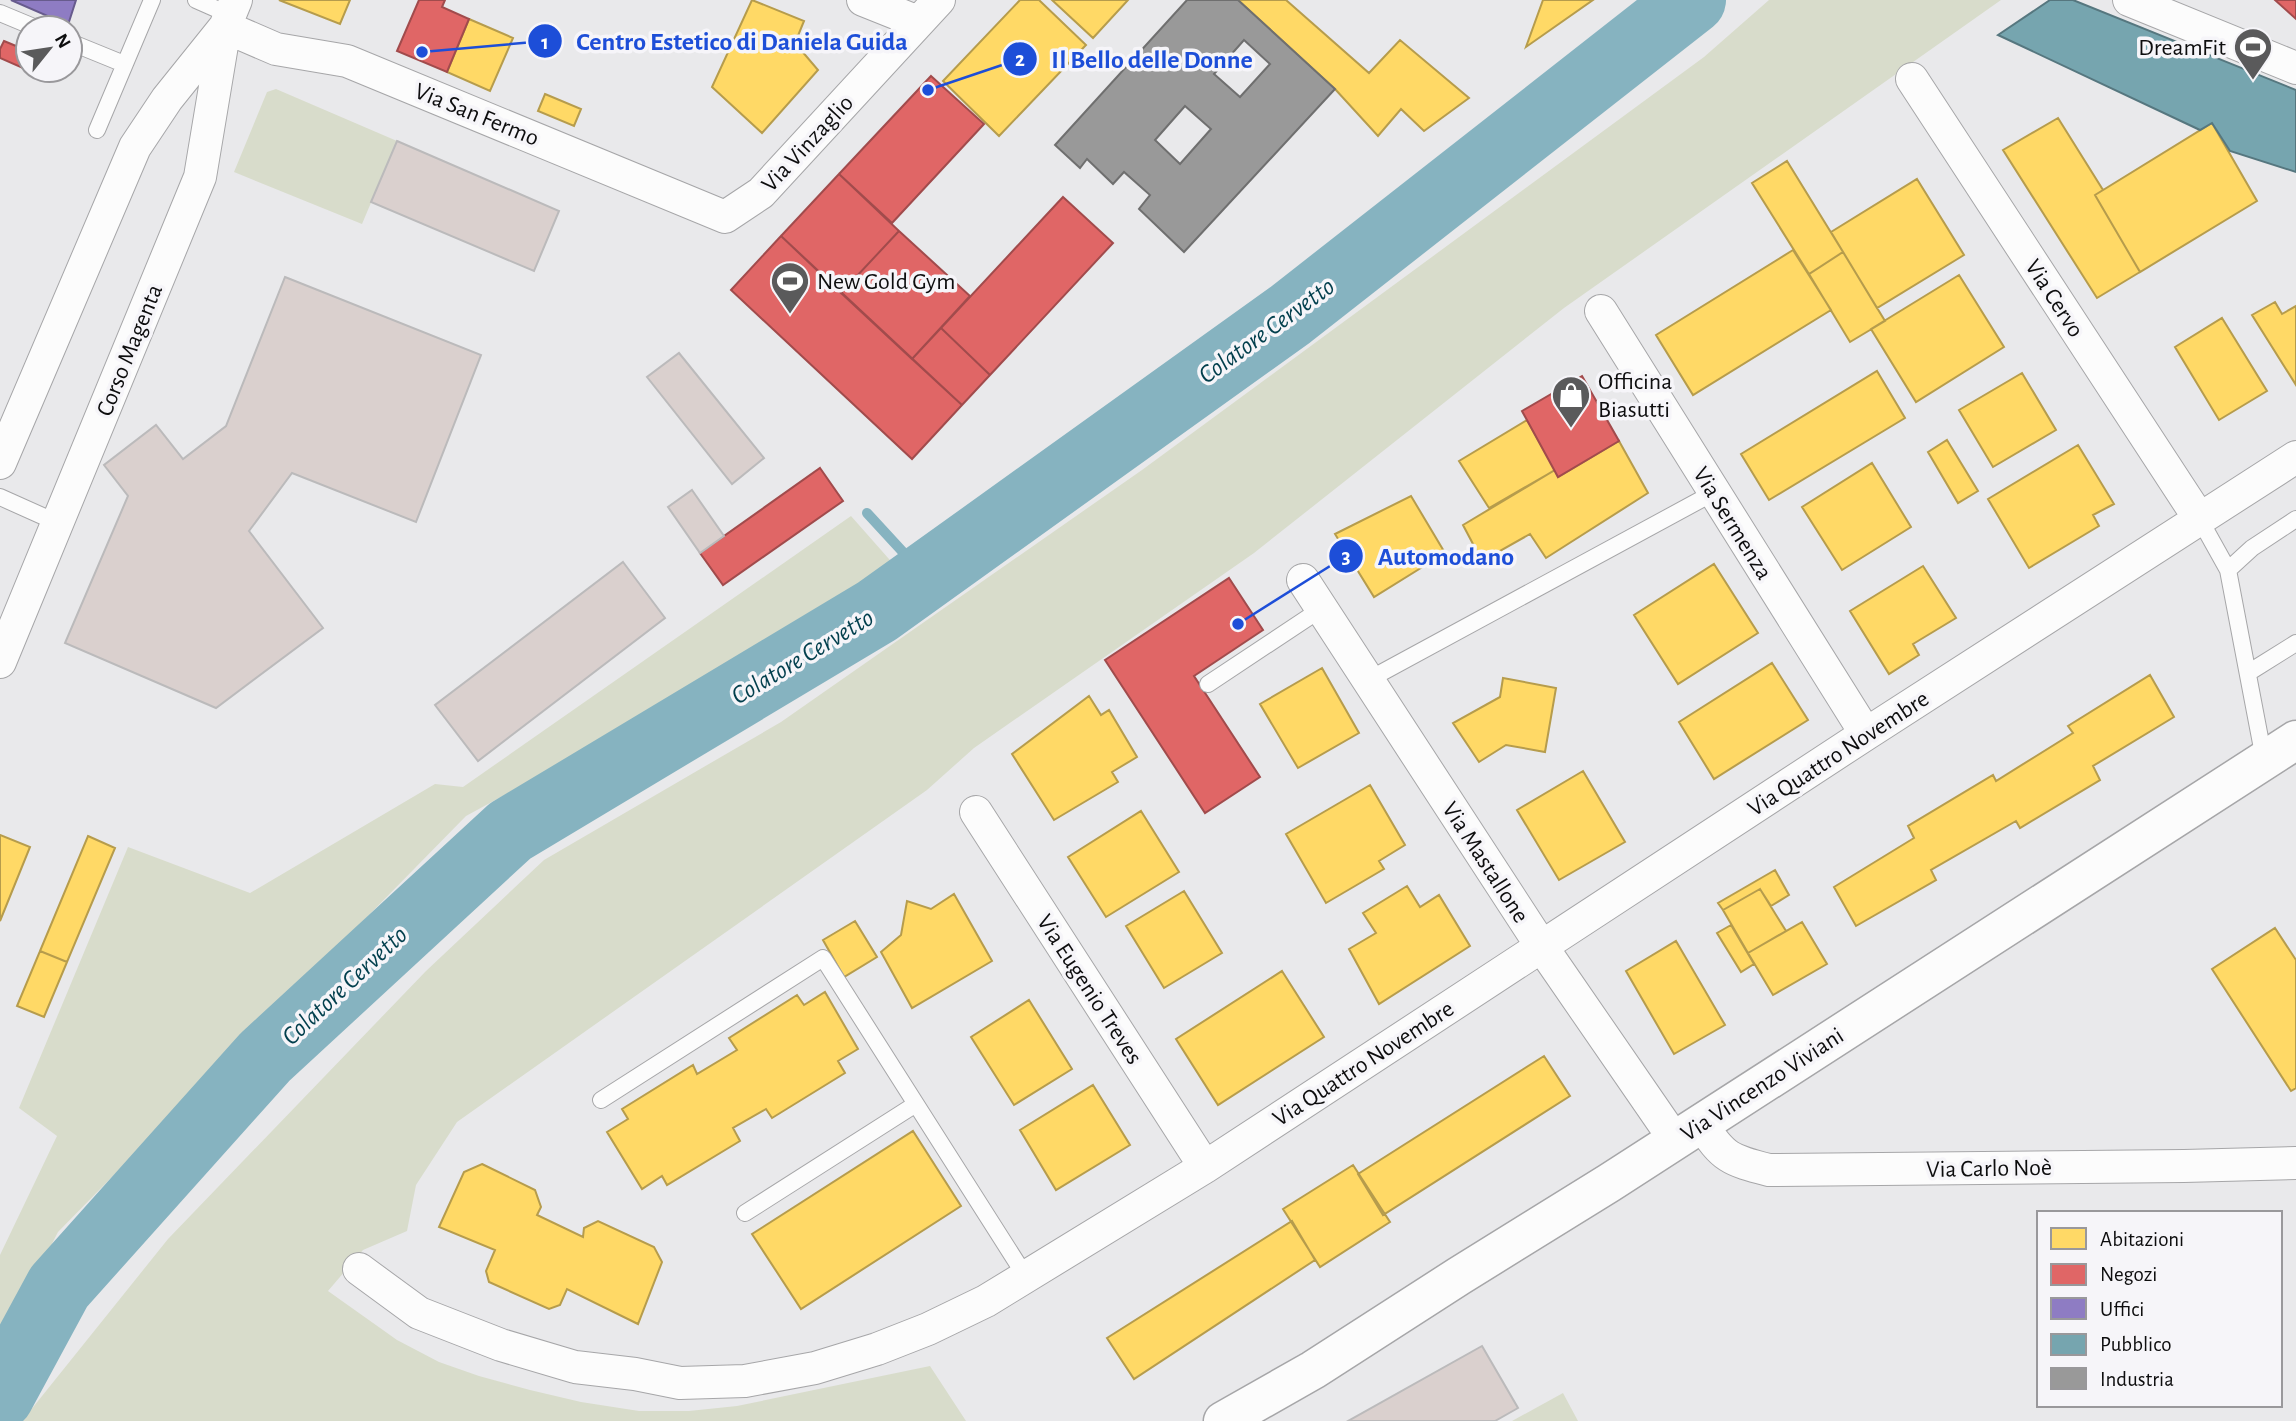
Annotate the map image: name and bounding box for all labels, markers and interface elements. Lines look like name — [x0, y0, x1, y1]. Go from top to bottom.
north arrow — [14, 14, 84, 84]
callout: Centro Estetico di Daniela Guida — [527, 18, 922, 65]
sports icon: DreamFit — [2232, 26, 2274, 81]
text: Centro Estetico di Daniela Guida — [576, 29, 908, 55]
text: N — [51, 31, 74, 52]
text: 1 — [541, 32, 549, 53]
callout: Il Bello delle Donne — [1002, 35, 1267, 82]
place label: DreamFit — [2138, 36, 2226, 60]
text: Il Bello delle Donne — [1051, 47, 1253, 73]
text: 2 — [1015, 49, 1025, 70]
street label: Via San Fermo — [411, 79, 542, 151]
street label: Via Vinzaglio — [757, 91, 858, 197]
street label: Via Cervo — [2020, 255, 2088, 342]
sports icon: New Gold Gym — [769, 260, 811, 315]
place label: New Gold Gym — [817, 270, 956, 294]
water label: Colatore Cervetto — [1194, 273, 1339, 389]
street label: Corso Magenta — [93, 281, 167, 420]
place label: Officina Biasutti — [1598, 370, 1672, 422]
shop icon: Officina Biasutti — [1550, 374, 1592, 429]
street label: Via Sermenza — [1688, 463, 1776, 584]
callout: Automodano — [1329, 532, 1528, 579]
text: Automodano — [1378, 544, 1514, 570]
text: 3 — [1341, 546, 1351, 567]
water label: Colatore Cervetto — [727, 604, 878, 709]
street label: Via Quattro Novembre — [1744, 687, 1933, 821]
street label: Via Mastallone — [1437, 798, 1533, 927]
street label: Via Eugenio Treves — [1032, 910, 1146, 1069]
water label: Colatore Cervetto — [277, 921, 412, 1050]
street label: Via Quattro Novembre — [1269, 997, 1458, 1131]
street label: Via Vincenzo Viviani — [1677, 1023, 1848, 1146]
street label: Via Carlo Noè — [1926, 1156, 2052, 1182]
legend — [2037, 1211, 2282, 1407]
text: Abitazioni — [2100, 1229, 2184, 1250]
text: Negozi — [2100, 1264, 2157, 1285]
text: Uffici — [2100, 1299, 2144, 1320]
text: Pubblico — [2100, 1334, 2172, 1355]
text: Industria — [2100, 1369, 2174, 1390]

